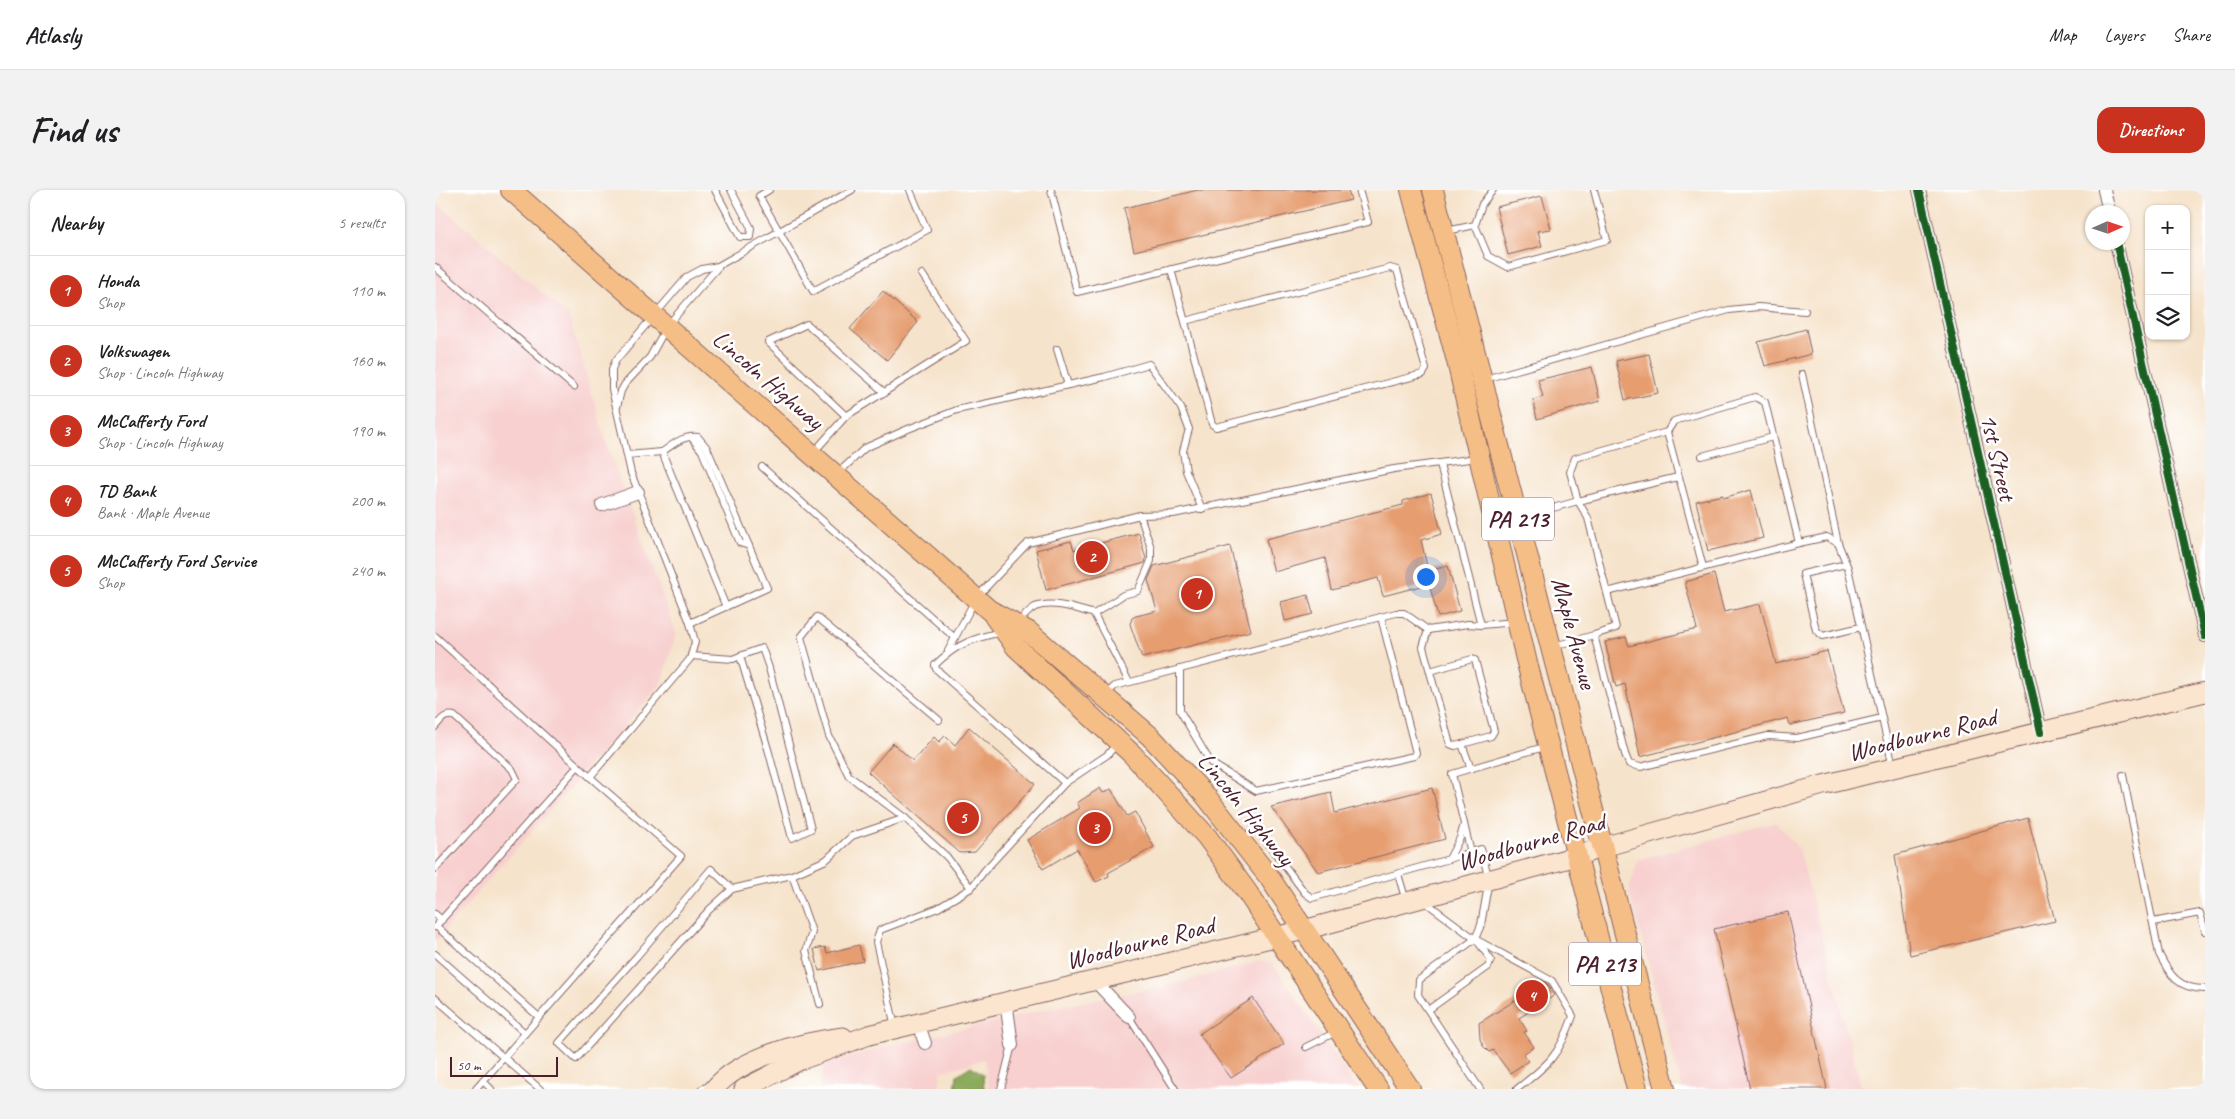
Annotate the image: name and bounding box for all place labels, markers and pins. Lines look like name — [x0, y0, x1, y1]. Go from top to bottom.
pin: 2 — [1076, 538, 1108, 576]
pin: 1 — [1181, 575, 1213, 613]
pin: 5 — [947, 799, 979, 837]
pin: 3 — [1079, 809, 1111, 847]
pin: 4 — [1516, 977, 1548, 1015]

